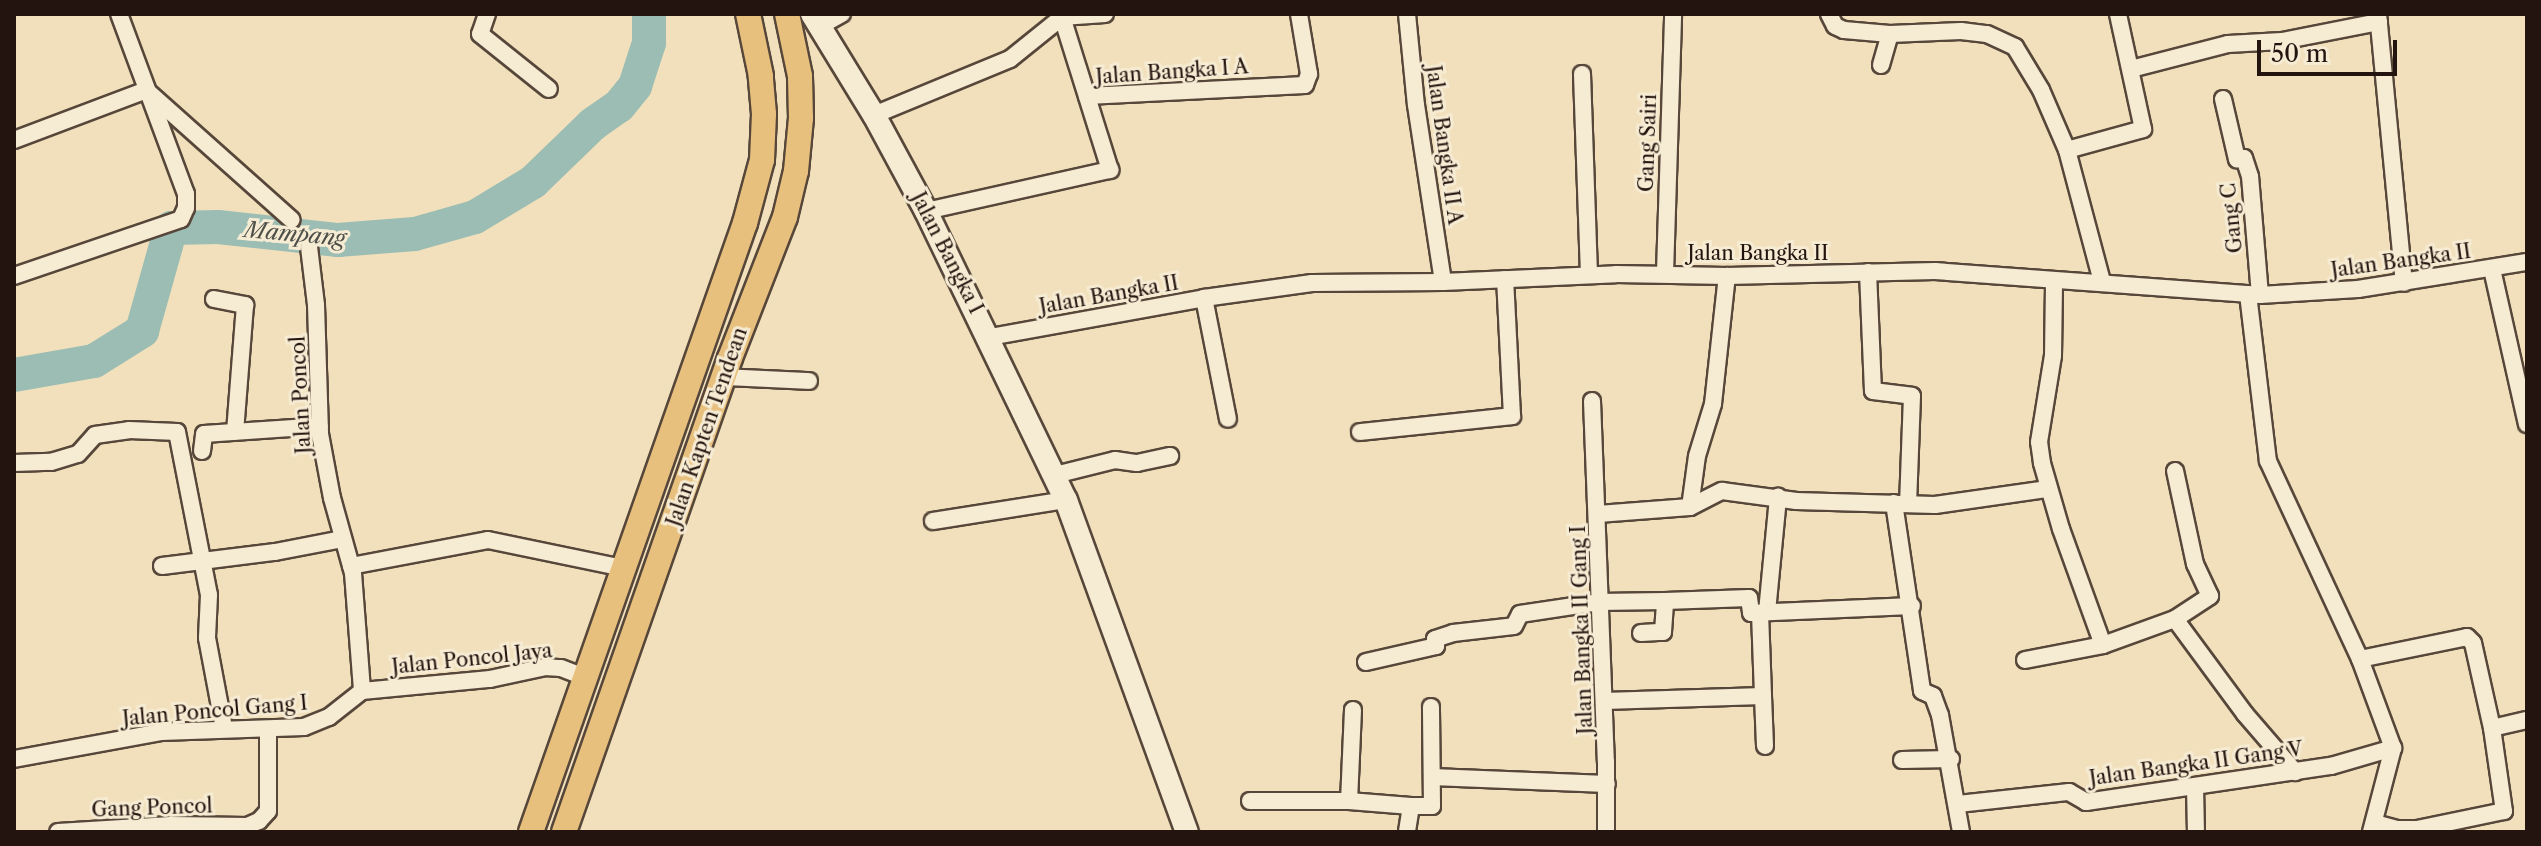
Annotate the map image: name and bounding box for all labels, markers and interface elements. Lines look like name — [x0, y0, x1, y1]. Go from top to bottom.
scale bar — [2261, 24, 2401, 74]
text: 50 m — [2271, 39, 2328, 68]
street label: Jalan Bangka I A — [1094, 55, 1250, 89]
street label: Jalan Bangka II A — [1421, 63, 1467, 227]
street label: Gang Sairi — [1634, 94, 1662, 192]
street label: Gang C — [2216, 182, 2248, 254]
street label: Jalan Bangka I — [906, 188, 988, 318]
water label: Mampang — [243, 216, 347, 252]
street label: Jalan Bangka II — [2329, 239, 2473, 283]
street label: Jalan Bangka II — [1687, 241, 1829, 265]
street label: Jalan Bangka II — [1037, 271, 1181, 319]
street label: Jalan Kapten Tendean — [662, 324, 752, 530]
street label: Jalan Poncol — [286, 336, 316, 454]
street label: Jalan Bangka II Gang I — [1566, 525, 1598, 735]
street label: Jalan Poncol Jaya — [391, 639, 553, 679]
street label: Jalan Poncol Gang I — [121, 691, 309, 731]
street label: Jalan Bangka II Gang V — [2087, 737, 2305, 791]
street label: Gang Poncol — [91, 794, 213, 822]

